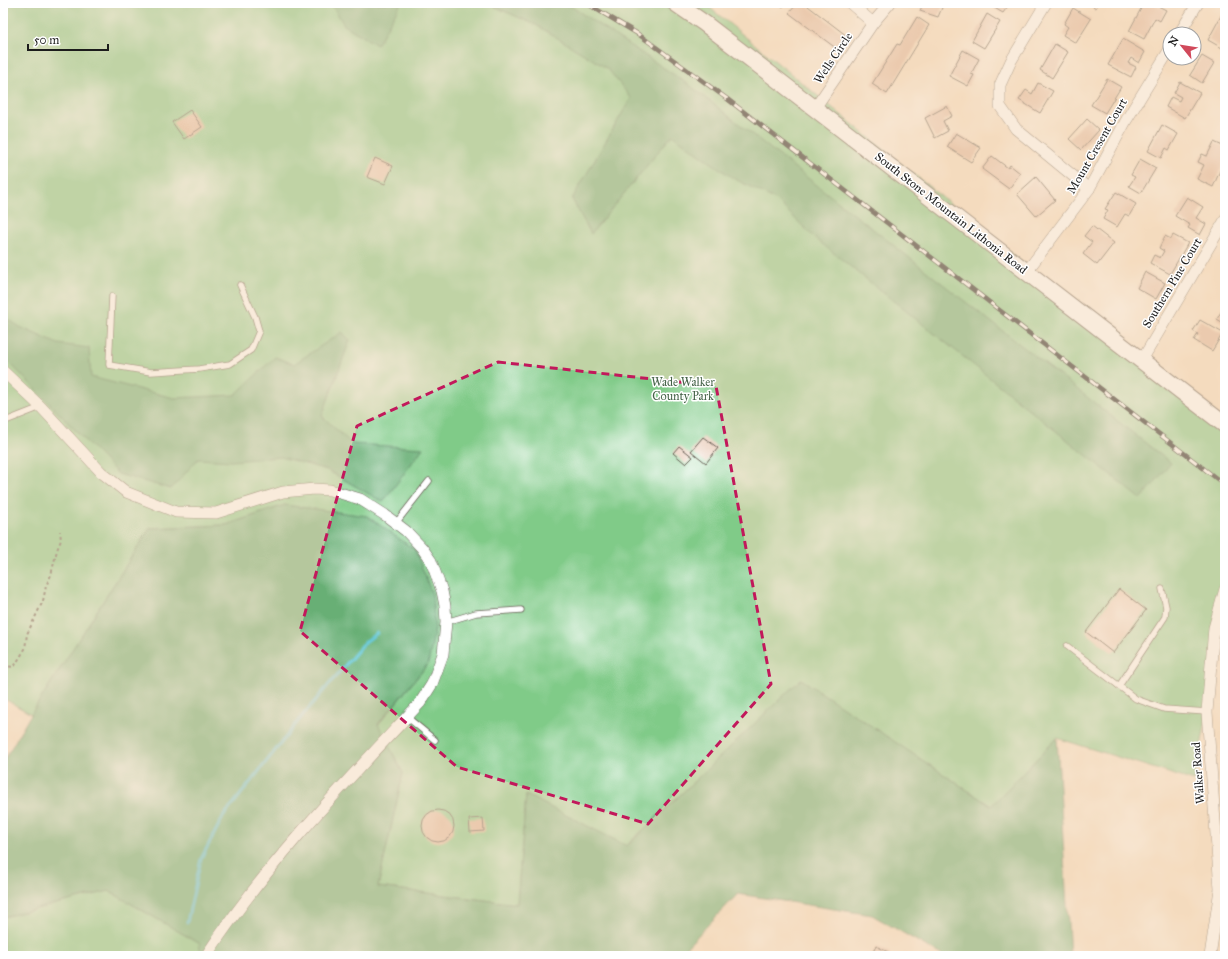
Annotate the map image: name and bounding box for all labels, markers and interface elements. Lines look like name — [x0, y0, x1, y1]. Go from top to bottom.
scale bar — [28, 26, 108, 52]
north arrow — [1162, 26, 1202, 66]
street label: Wells Circle — [811, 30, 855, 86]
text: 50 m — [34, 33, 59, 47]
text: N — [1166, 33, 1182, 49]
street label: Mount Cresent Court — [1064, 95, 1130, 196]
street label: South Stone Mountain Lithonia Road — [872, 149, 1030, 277]
street label: Southern Pine Court — [1140, 235, 1205, 331]
park label: Wade Walker County Park — [651, 375, 715, 403]
street label: Walker Road — [1189, 741, 1207, 805]

